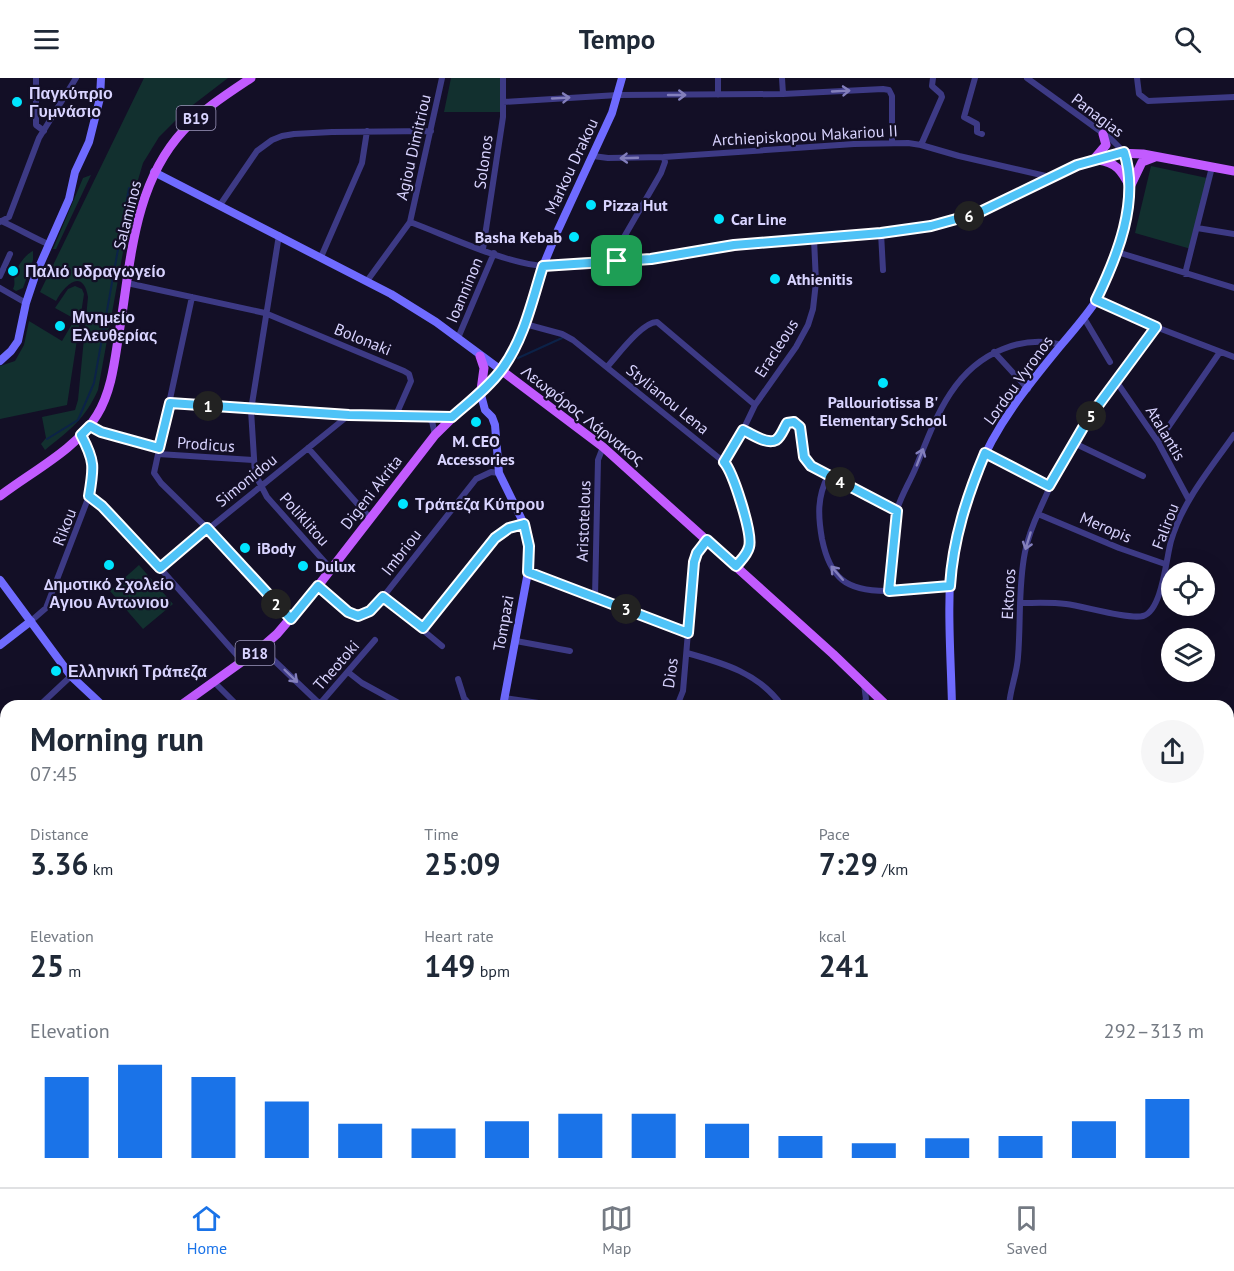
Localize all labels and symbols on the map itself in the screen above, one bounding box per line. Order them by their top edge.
place label: Παγκύπριο Γυμνάσιο [29,83,113,121]
one-way arrow [831,85,850,96]
one-way arrow [666,89,686,101]
street label: Panagias [1068,89,1128,141]
street label: Agiou Dimitriou [391,92,435,202]
one-way arrow [550,93,570,104]
marker: Παγκύπριο Γυμνάσιο [10,95,24,109]
road number: B19 [176,106,216,130]
street label: Markou Drakou [540,115,602,217]
street label: Archiepiskopou Makariou II [712,120,898,150]
street label: Solonos [469,133,497,190]
one-way arrow [619,152,639,163]
street label: Salaminos [109,178,145,252]
place label: Pizza Hut [603,195,668,215]
marker: Pizza Hut [584,198,598,212]
pin: 6 [954,201,984,231]
place label: Car Line [731,209,787,229]
marker: Car Line [712,212,726,226]
place label: Basha Kebab [475,227,562,247]
marker: Basha Kebab [567,230,581,244]
pin [591,235,642,286]
street label: Ioanninon [441,254,487,326]
place label: Παλιό υδραγωγείο [25,261,166,281]
marker: Παλιό υδραγωγείο [6,264,20,278]
place label: Athienitis [787,269,853,289]
marker: Athienitis [768,272,782,286]
place label: Μνημείο Ελευθερίας [72,307,157,345]
street label: Eracleous [750,315,802,381]
marker: Μνημείο Ελευθερίας [53,319,67,333]
street label: Bolonaki [332,319,394,359]
street label: Lordou Vyronos [979,331,1057,428]
street label: Stylianou Lena [623,360,713,438]
street label: Λεωφόρος Λάρνακος [518,361,649,469]
marker: Pallouriotissa B' Elementary School [876,376,890,390]
pin: 1 [193,391,223,421]
place label: Pallouriotissa B' Elementary School [819,392,947,430]
pin: 5 [1076,401,1106,431]
street label: Atalantis [1142,402,1190,464]
marker: M. CEO Accessories [469,415,483,429]
place label: M. CEO Accessories [437,431,515,469]
street label: Prodicus [176,432,236,456]
street label: Simonidou [211,449,281,511]
one-way arrow [915,449,926,467]
street label: Digeni Akrita [336,451,406,533]
pin: 4 [825,467,855,497]
street label: Aristotelous [572,480,594,562]
street label: Poliklitou [276,488,334,550]
place label: Τράπεζα Κύπρου [415,494,545,514]
marker: Τράπεζα Κύπρου [396,497,410,511]
street label: Falirou [1147,500,1183,552]
street label: Rikou [48,505,80,549]
street label: Meropis [1077,507,1135,547]
street label: Imbriou [377,525,425,579]
one-way arrow [1022,531,1033,550]
place label: iBody [257,538,296,558]
marker: iBody [238,541,252,555]
place label: Dulux [315,556,356,576]
marker: Δημοτικό Σχολείο Αγιου Αντωνιου [102,558,116,572]
marker: Dulux [296,559,310,573]
one-way arrow [830,565,843,581]
street label: Ektoros [997,568,1019,620]
place label: Δημοτικό Σχολείο Αγιου Αντωνιου [44,574,174,612]
pin: 2 [261,589,291,619]
street label: Tompazi [488,593,518,653]
pin: 3 [611,594,641,624]
street label: Theotoki [309,636,363,694]
road number: B18 [236,641,274,665]
street label: Dios [658,656,682,689]
place label: Ελληνική Τράπεζα [68,661,207,681]
marker: Ελληνική Τράπεζα [49,664,63,678]
one-way arrow [283,669,298,683]

